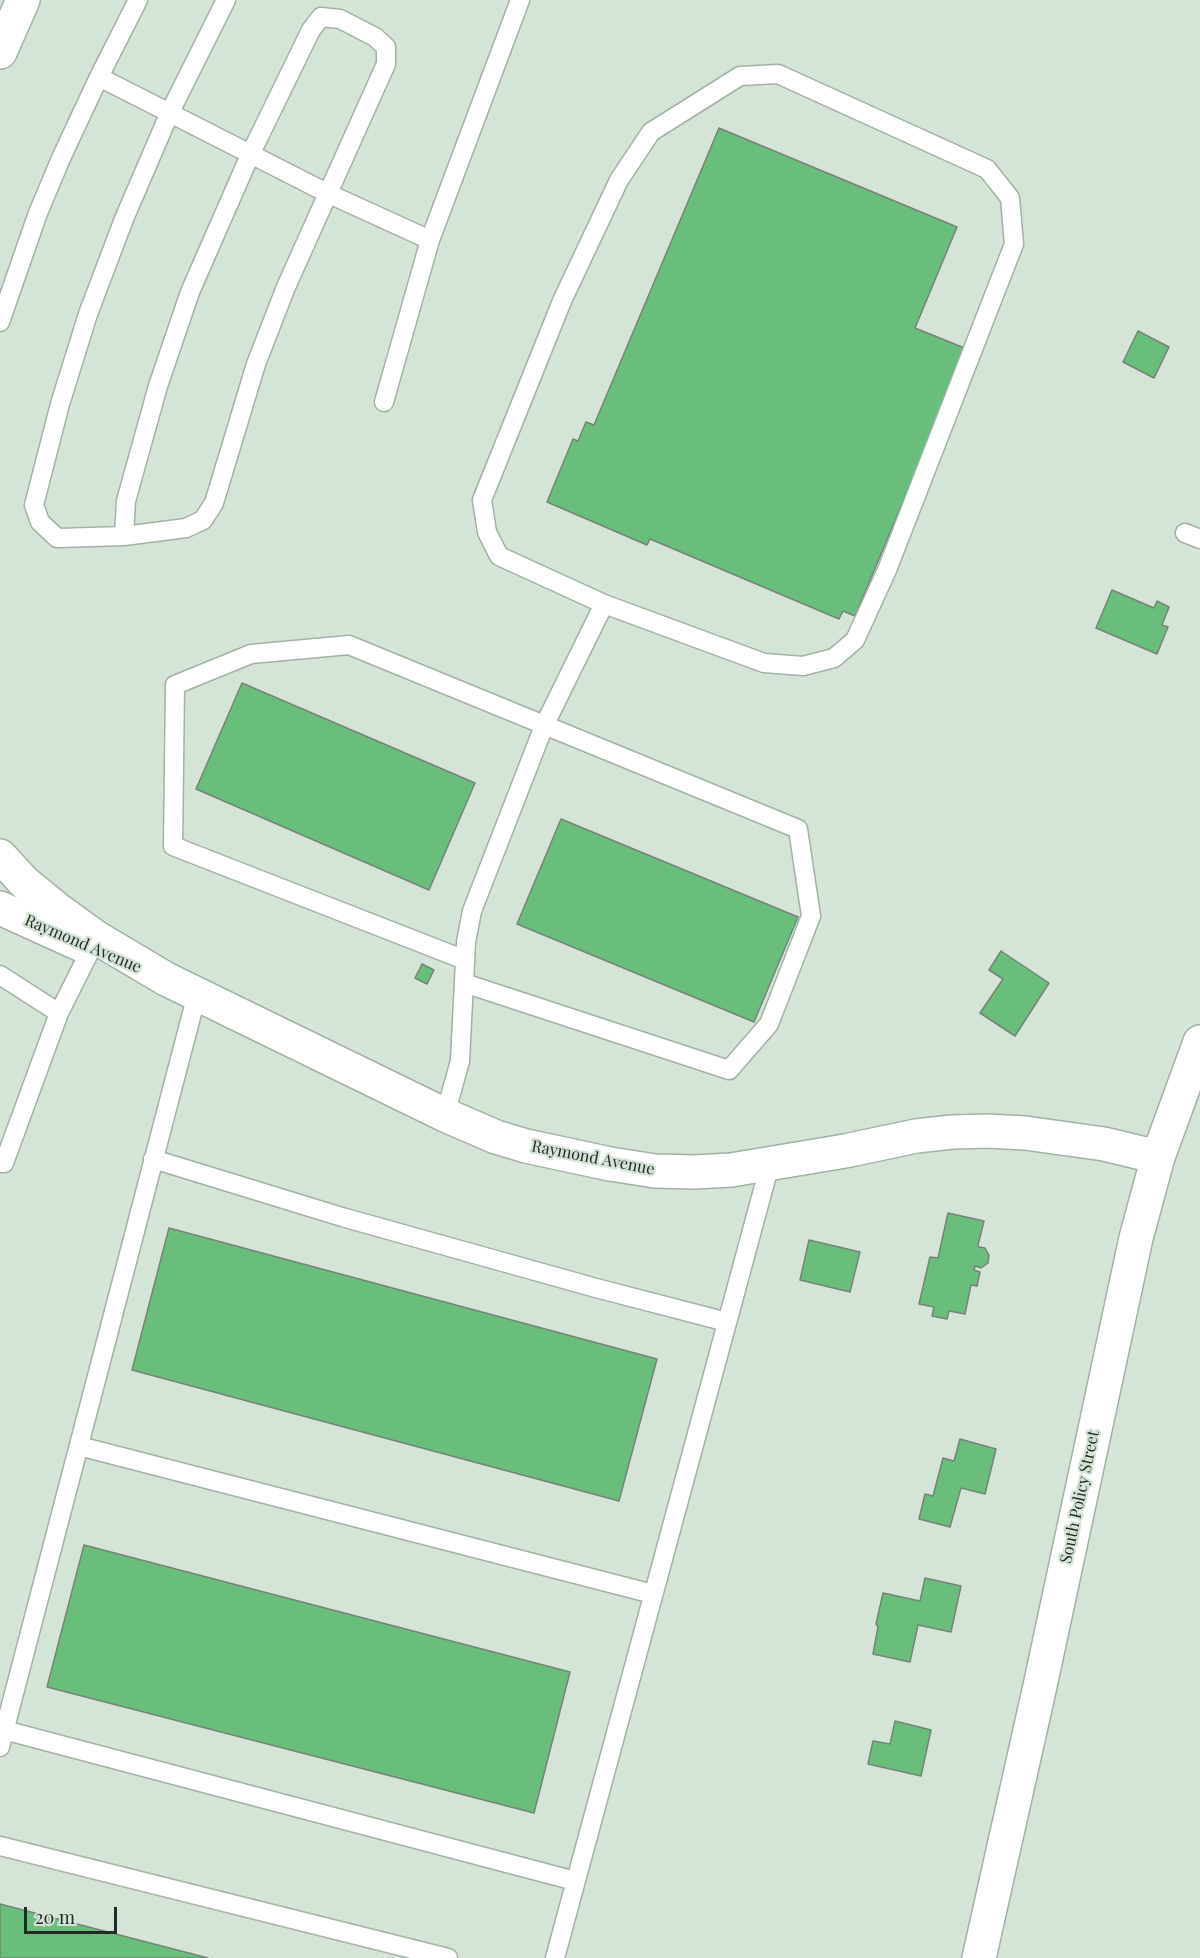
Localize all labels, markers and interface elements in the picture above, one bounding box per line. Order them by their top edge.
street label: Raymond Avenue [22,911,144,977]
street label: Raymond Avenue [530,1137,656,1179]
street label: South Policy Street [1057,1429,1103,1565]
scale bar [27,1895,120,1933]
text: 20 m [35,1905,75,1929]

